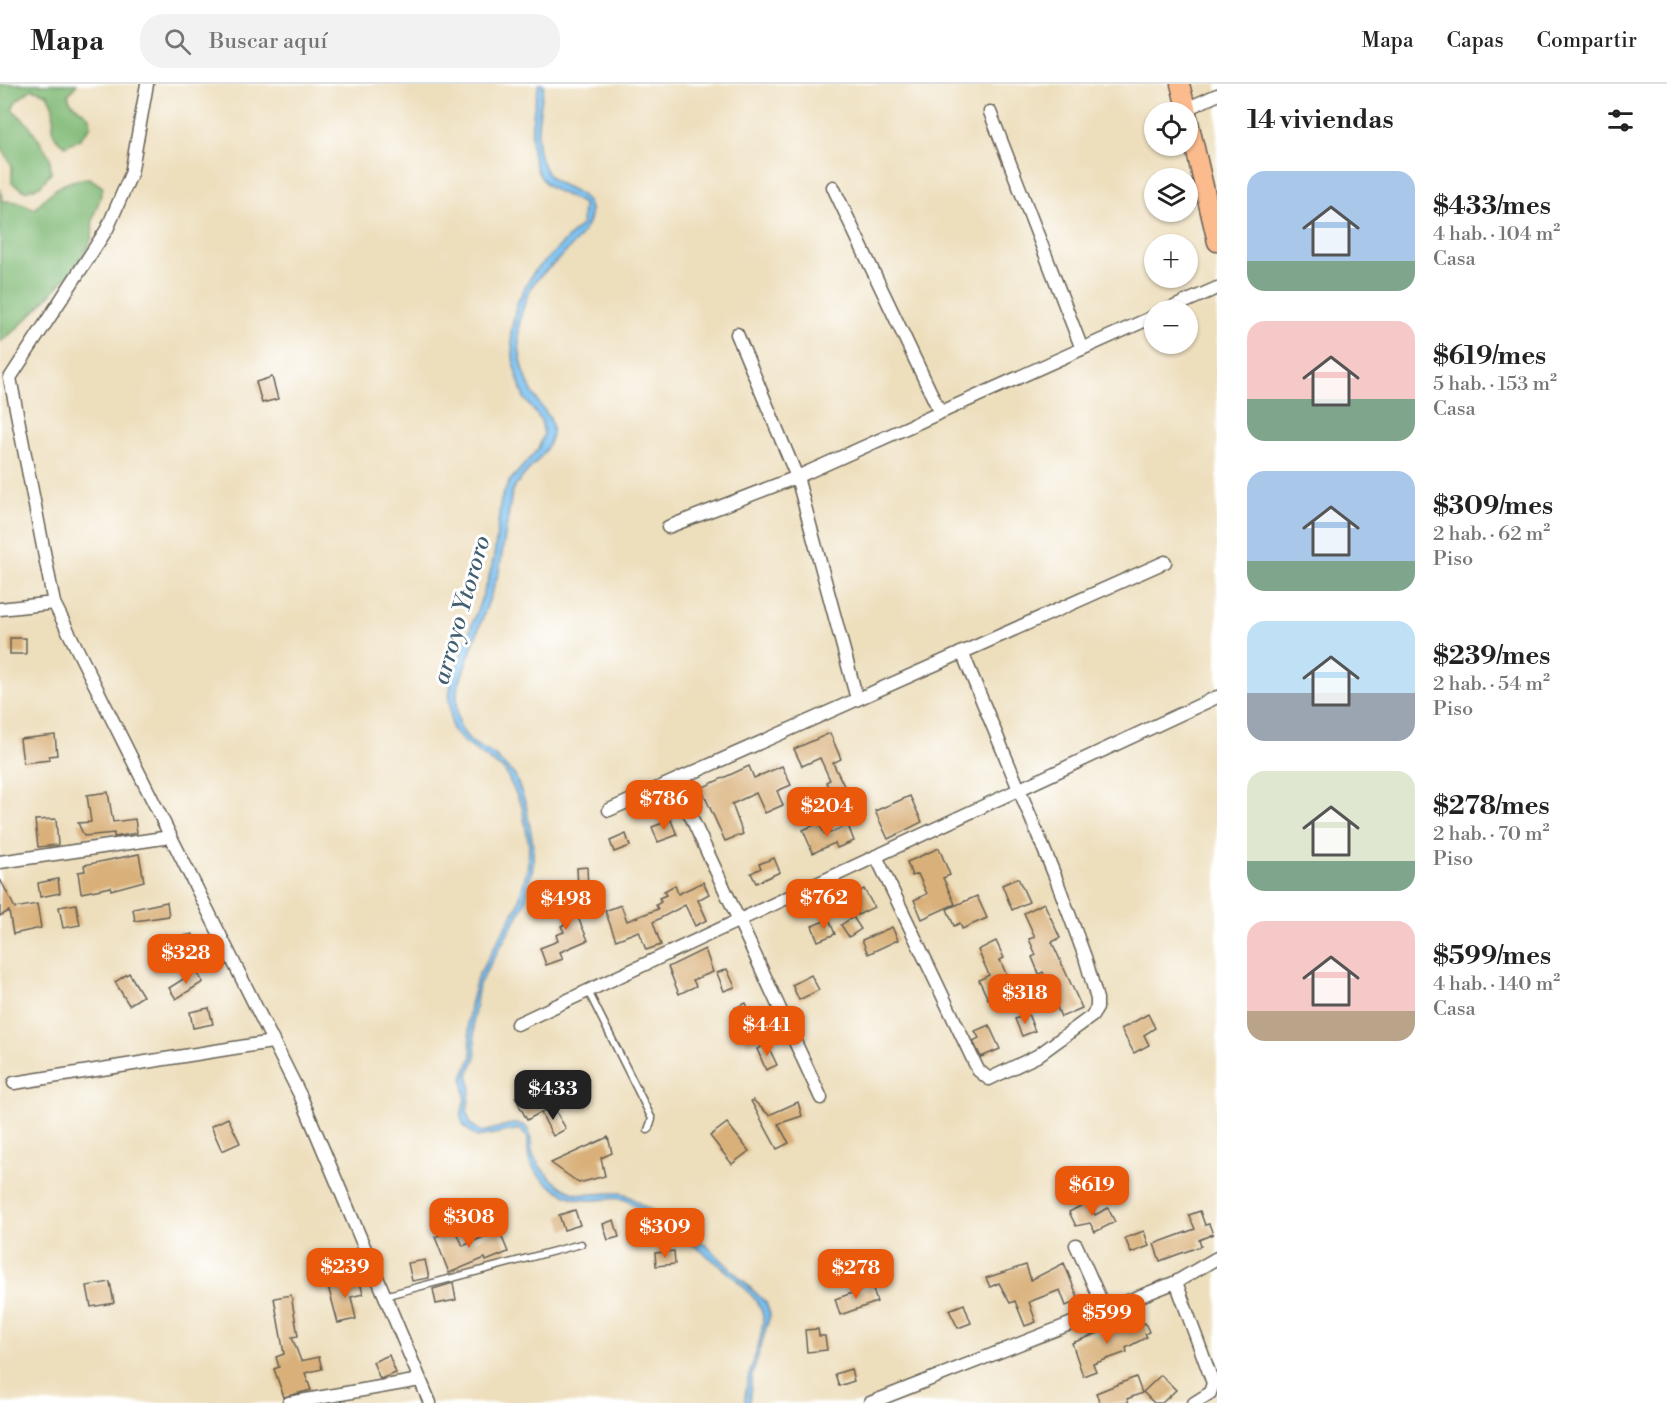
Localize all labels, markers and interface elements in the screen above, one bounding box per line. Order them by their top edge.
search box [140,14,560,68]
text: Mapa [30,24,104,59]
icon: search [161,25,194,58]
text: Buscar aquí [209,28,328,55]
text: Mapa [1362,28,1414,54]
text: Capas [1447,28,1504,54]
text: Compartir [1537,28,1637,54]
map controls [1144,102,1198,354]
button: locate [1144,102,1198,156]
text: 14 viviendas [1247,104,1394,136]
icon: filters [1604,104,1637,137]
button: layers [1144,168,1198,222]
text: $433/mes [1433,190,1551,222]
icon: home [1295,195,1367,267]
text: 4 hab. · 104 m² [1433,222,1560,247]
button: + [1144,234,1198,288]
text: Casa [1433,247,1476,272]
button: − [1144,300,1198,354]
text: $619/mes [1433,340,1546,372]
icon: home [1295,345,1367,417]
text: 5 hab. · 153 m² [1433,372,1557,397]
text: Casa [1433,397,1476,422]
text: $309/mes [1433,490,1553,522]
icon: home [1295,495,1367,567]
text: 2 hab. · 62 m² [1433,522,1550,547]
water label: arroyo Ytororo [426,532,498,688]
text: Piso [1433,547,1473,572]
text: $239/mes [1433,640,1550,672]
icon: home [1295,645,1367,717]
text: 2 hab. · 54 m² [1433,672,1550,697]
text: Piso [1433,697,1473,722]
pin: $786 [628,780,700,831]
text: $786 [640,787,688,812]
pin: $204 [791,787,863,838]
text: $278/mes [1433,790,1550,822]
text: $204 [801,794,853,819]
icon: home [1295,795,1367,867]
text: 2 hab. · 70 m² [1433,822,1550,847]
text: Piso [1433,847,1473,872]
pin: $762 [788,879,860,930]
pin: $498 [530,880,602,931]
text: $762 [800,886,848,911]
text: $498 [541,887,591,912]
pin: $328 [150,934,222,985]
text: $599/mes [1433,940,1551,972]
text: $328 [161,941,211,966]
icon: home [1295,945,1367,1017]
text: 4 hab. · 140 m² [1433,972,1560,997]
pin: $318 [989,974,1061,1025]
text: $318 [1002,981,1048,1006]
text: Casa [1433,997,1476,1022]
pin: $441 [731,1006,803,1057]
text: $441 [743,1013,791,1038]
pin: $433 [517,1070,589,1121]
text: $433 [528,1077,578,1102]
pin: $619 [1056,1166,1128,1217]
text: $619 [1069,1173,1115,1198]
pin: $308 [433,1198,505,1249]
text: $308 [443,1205,495,1230]
pin: $309 [629,1208,701,1259]
text: $309 [639,1215,691,1240]
pin: $239 [309,1248,381,1299]
pin: $278 [820,1249,892,1300]
text: $239 [320,1255,370,1280]
text: $278 [832,1256,880,1281]
pin: $599 [1071,1294,1143,1345]
text: $599 [1082,1301,1132,1326]

